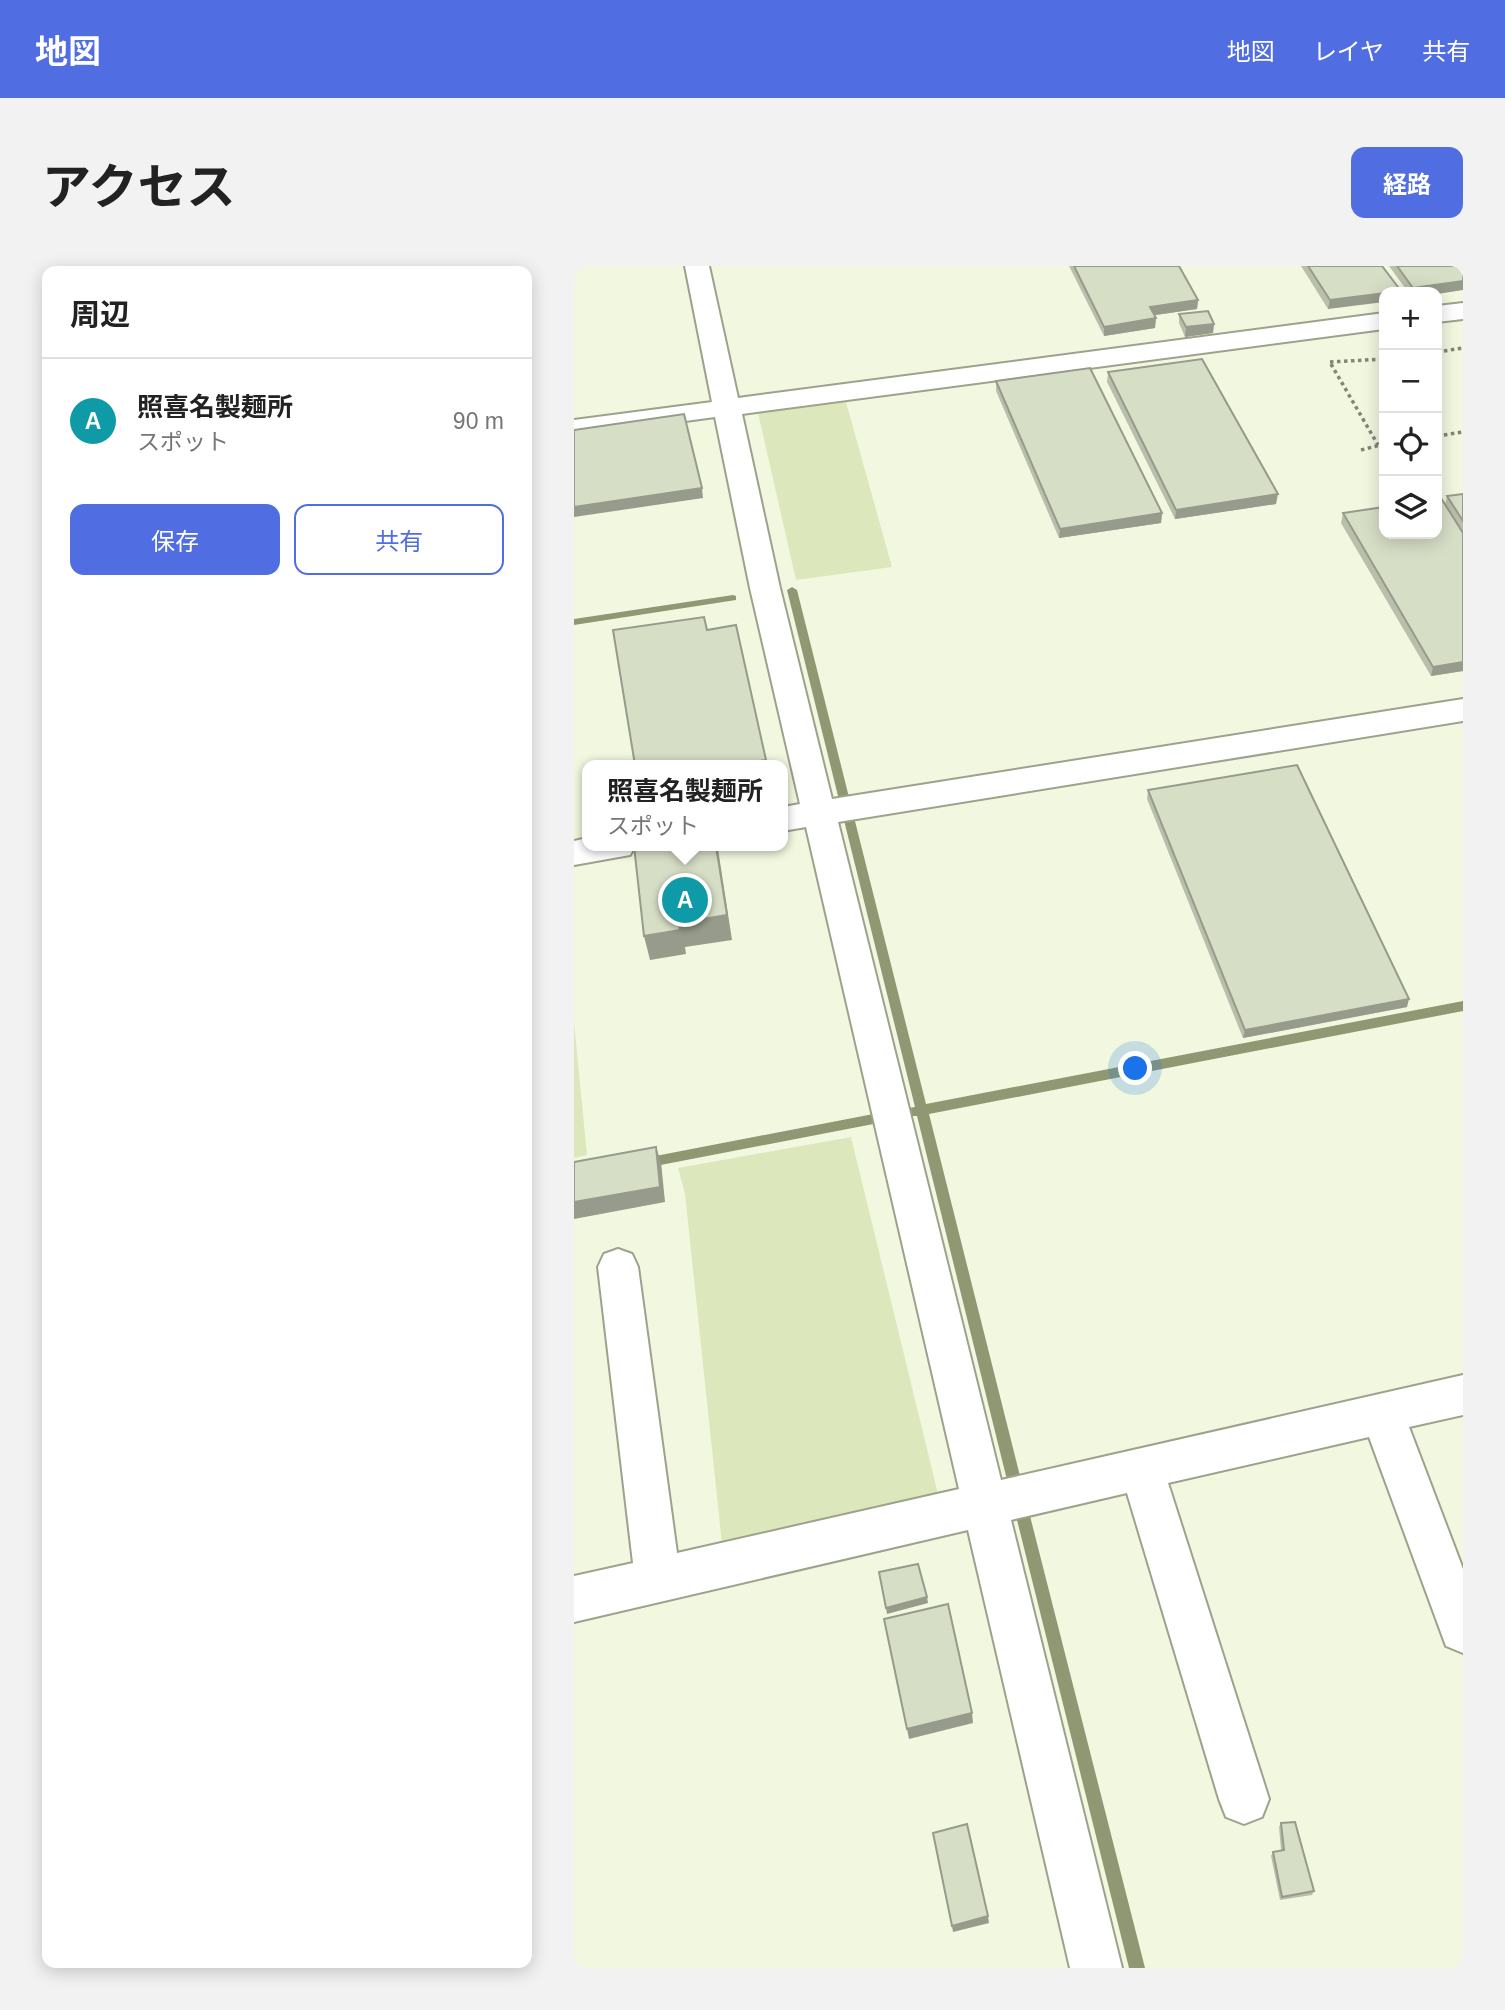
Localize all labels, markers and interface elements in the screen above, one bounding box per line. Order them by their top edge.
text: 地図 [35,33,101,70]
text: 地図 [1227,38,1275,65]
text: レイヤ [1313,38,1384,65]
text: 共有 [1422,38,1470,65]
button: 経路 [1351,147,1463,218]
text: アクセス [42,160,236,214]
map controls [1379,287,1442,539]
button: + [1379,287,1442,350]
text: 周辺 [70,298,130,331]
button: − [1379,350,1442,413]
text: 照喜名製麺所 [137,392,293,422]
text: A [85,408,101,434]
text: 90 m [453,408,504,434]
button: locate [1379,413,1442,476]
text: スポット [137,429,229,455]
button: layers [1379,476,1442,539]
button: 保存 [70,504,280,575]
button: 共有 [294,504,504,575]
popup [582,760,788,851]
text: 照喜名製麺所 [607,776,763,806]
text: スポット [607,813,699,839]
pin: A [662,874,708,926]
your location [1118,1051,1152,1085]

